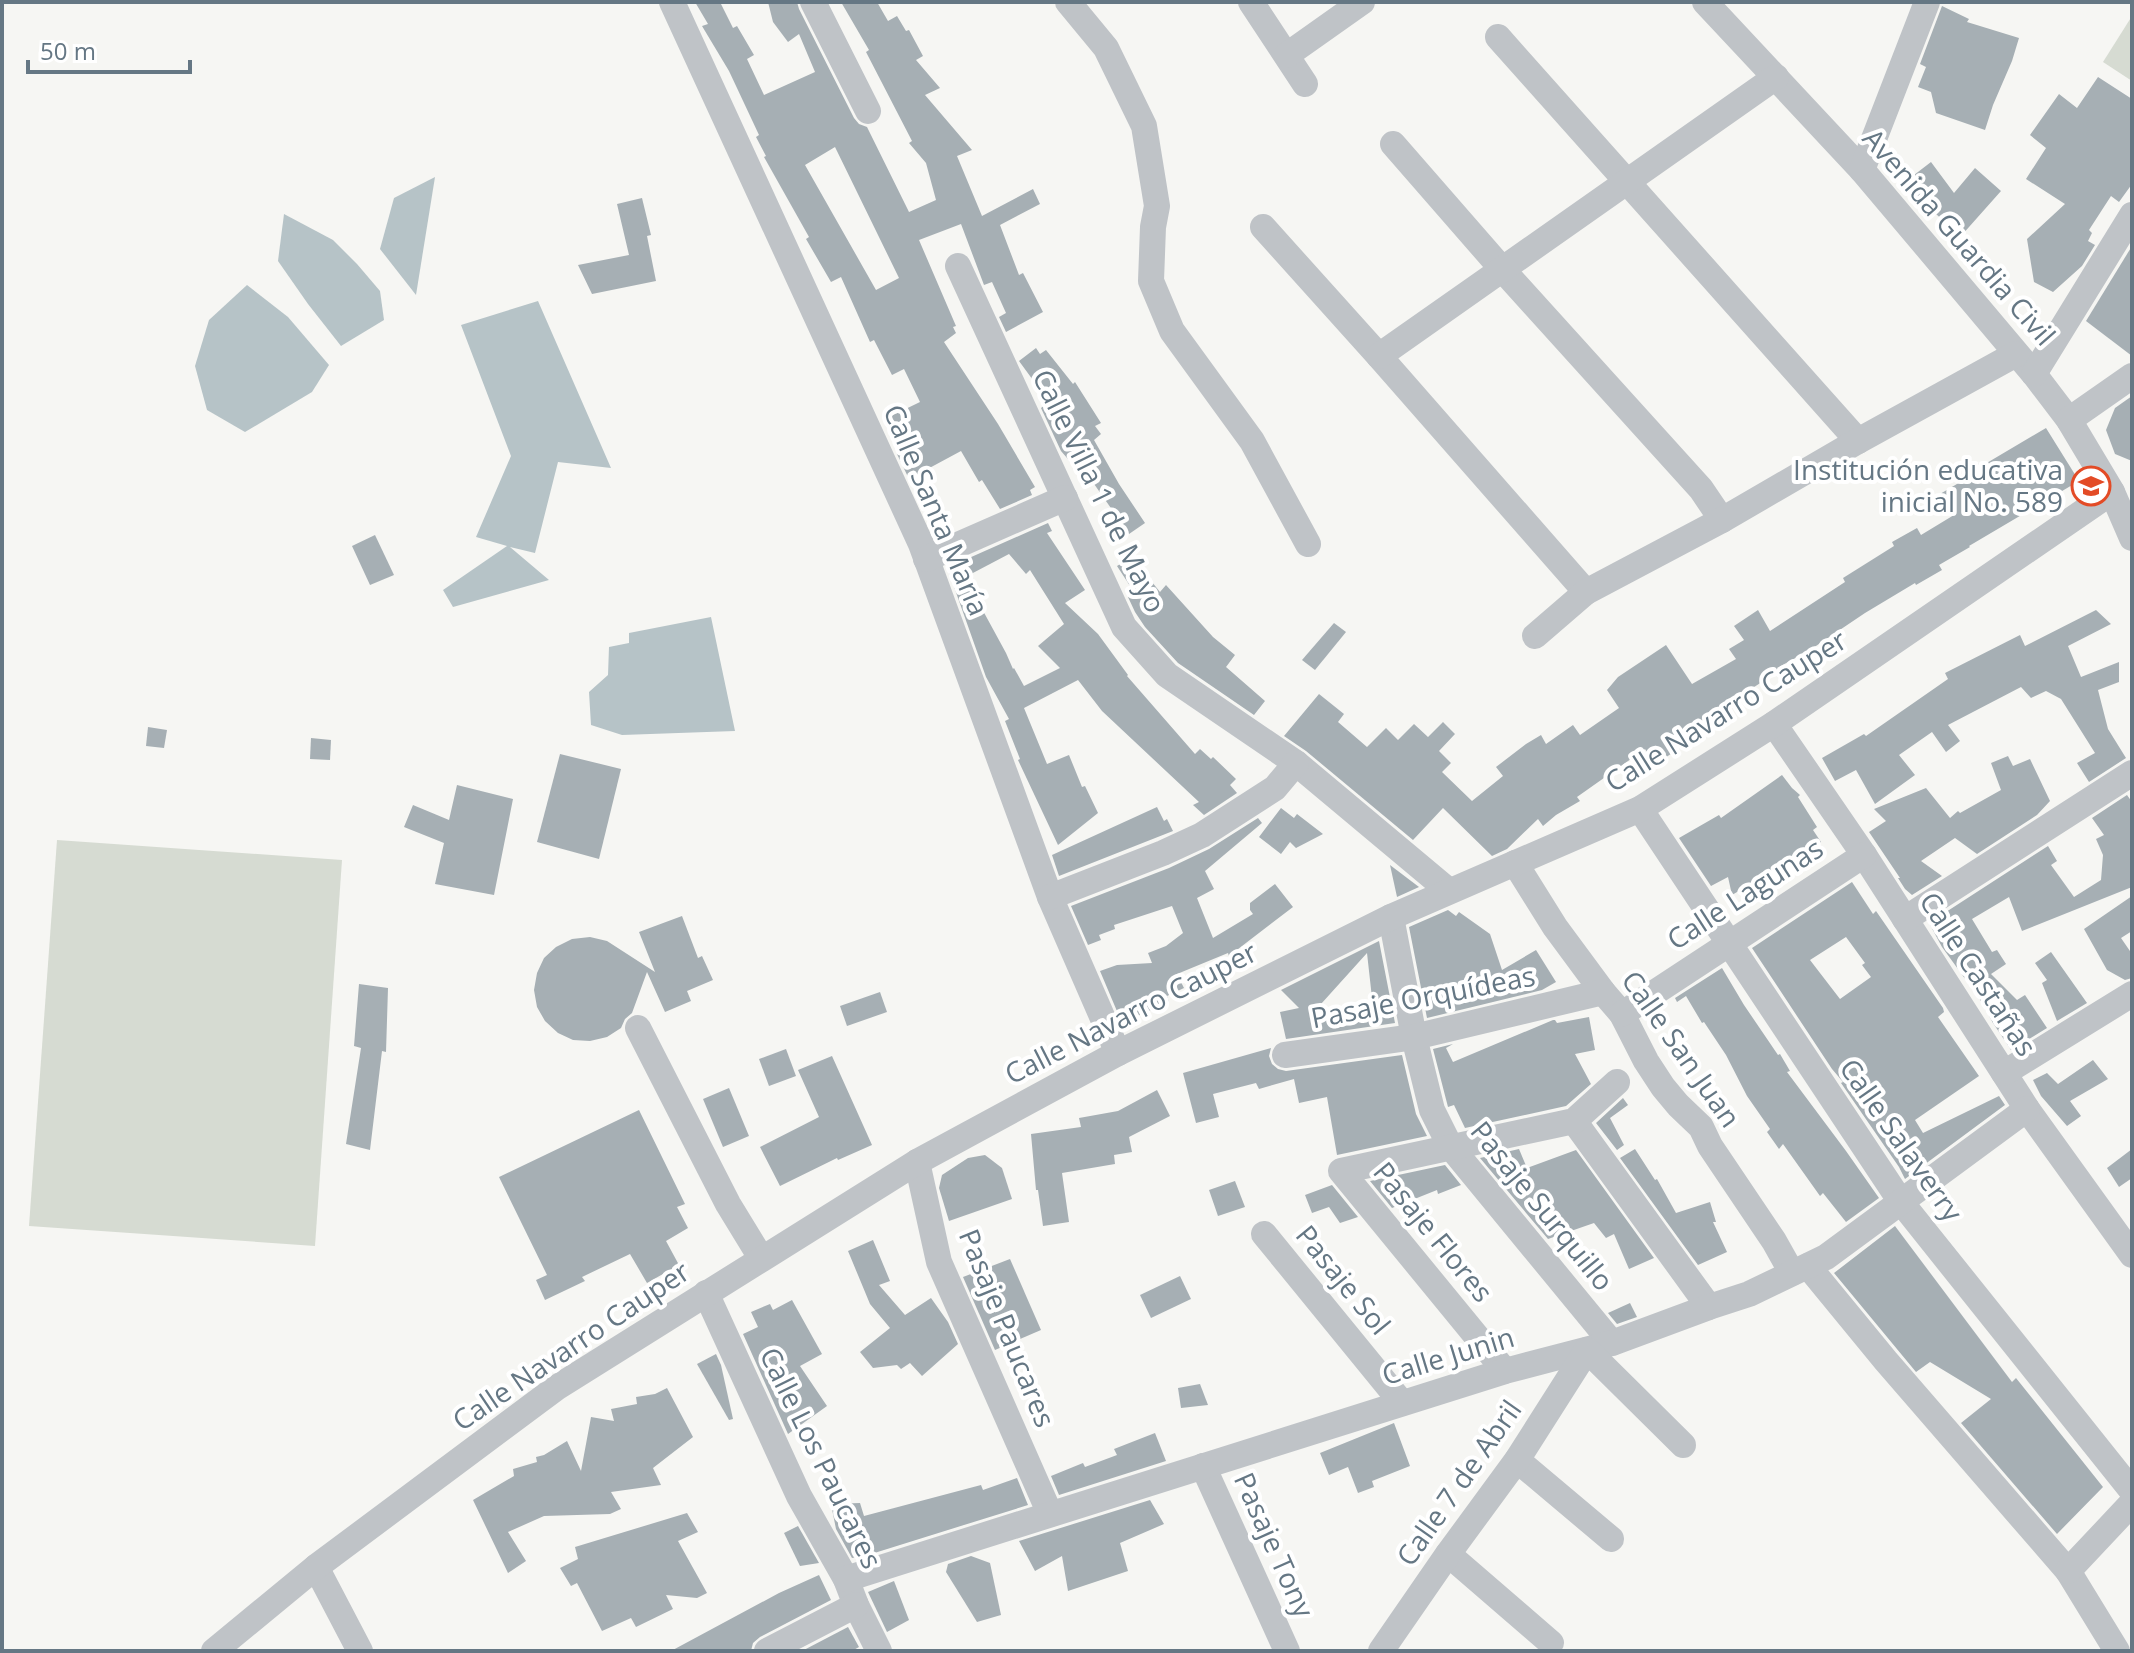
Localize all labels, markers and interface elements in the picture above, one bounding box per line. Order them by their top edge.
scale bar [28,24,190,74]
text: 50 m [40,34,96,67]
street label: Avenida Guardia Civil [1855,120,2065,353]
street label: Calle Villa 1 de Mayo [1024,363,1175,618]
street label: Calle Santa María [875,398,999,621]
place label: Institución educativa inicial No. 589 [1793,450,2063,520]
school or university icon: Institución educativa inicial No. 589 [2070,465,2112,507]
street label: Calle Navarro Cauper [1597,620,1854,800]
street label: Calle Lagunas [1659,828,1830,958]
street label: Calle Castañas [1912,884,2046,1063]
street label: Calle Navarro Cauper [998,932,1264,1092]
street label: Pasaje Orquídeas [1307,956,1538,1036]
street label: Calle San Juan [1614,963,1750,1134]
street label: Calle Salaverry [1832,1051,1973,1229]
street label: Pasaje Surquillo [1463,1113,1623,1298]
street label: Pasaje Flores [1365,1153,1502,1309]
street label: Pasaje Sol [1288,1217,1400,1342]
street label: Pasaje Paucares [951,1223,1065,1432]
street label: Calle Navarro Cauper [445,1251,697,1439]
street label: Calle Junin [1377,1317,1519,1393]
street label: Calle Los Paucares [752,1341,892,1574]
street label: Calle 7 de Abril [1387,1392,1529,1573]
street label: Pasaje Tony [1226,1466,1324,1624]

